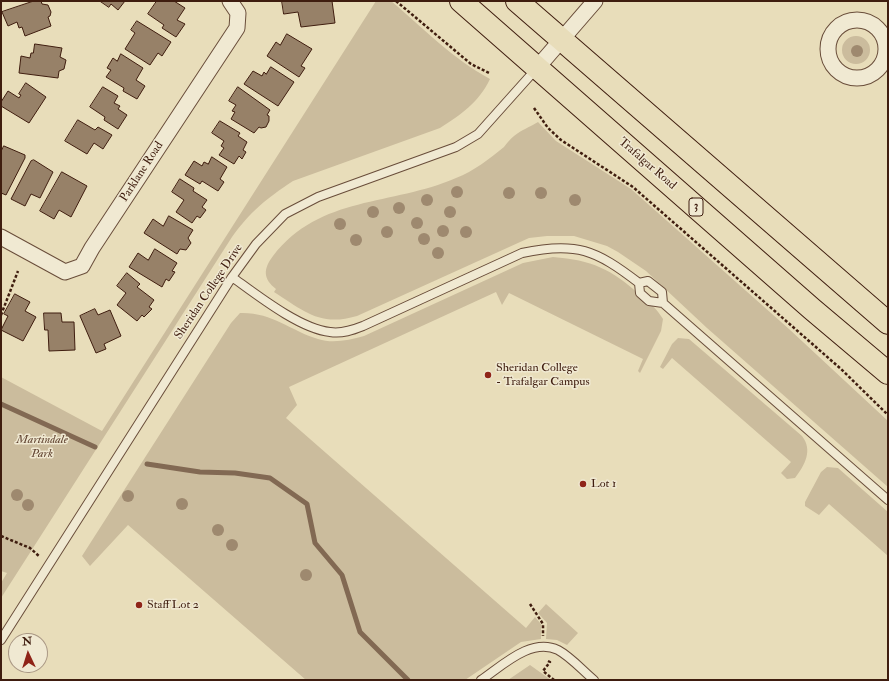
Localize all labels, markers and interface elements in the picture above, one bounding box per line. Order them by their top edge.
street label: Trafalgar Road [615,135,679,193]
street label: Parklane Road [117,139,167,205]
road number: 3 [689,198,703,216]
street label: Sheridan College Drive [172,242,246,342]
place label: Sheridan College - Trafalgar Campus [496,361,590,389]
marker: Sheridan College - Trafalgar Campus [483,370,493,380]
park label: Martindale Park [16,433,68,461]
place label: Lot 1 [591,477,616,491]
marker: Lot 1 [578,479,588,489]
place label: Staff Lot 2 [147,598,199,612]
marker: Staff Lot 2 [134,600,144,610]
north arrow [8,633,48,673]
text: N [22,635,33,648]

